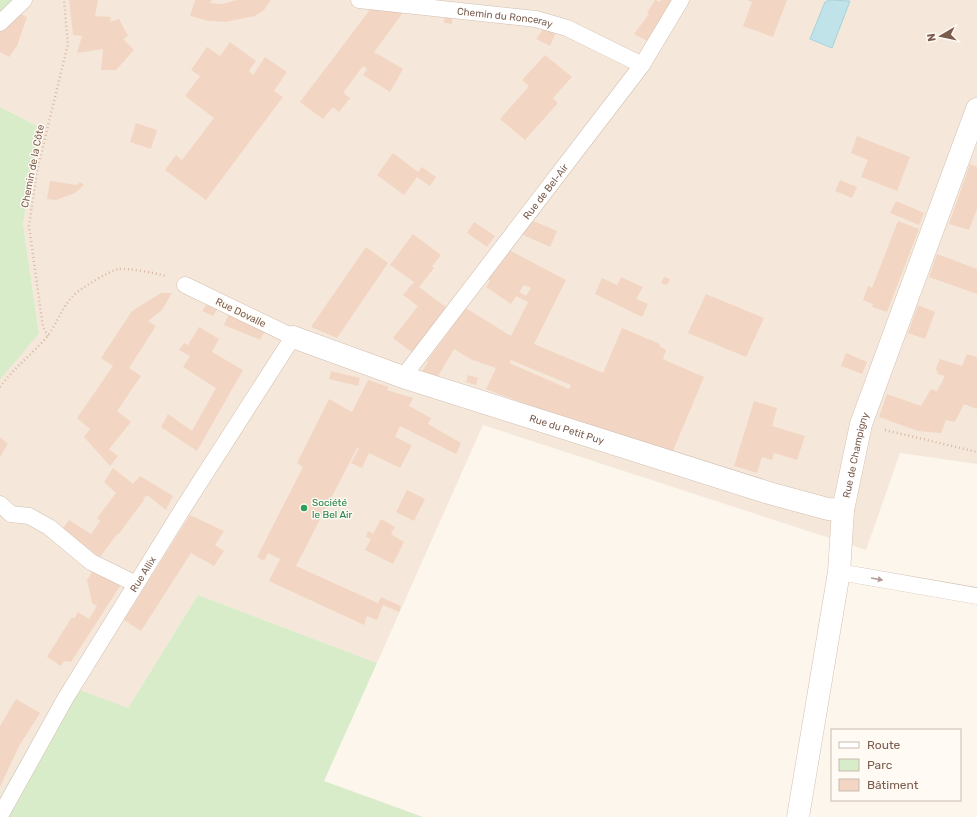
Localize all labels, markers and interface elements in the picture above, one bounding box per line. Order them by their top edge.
street label: Chemin du Ronceray [456,6,555,31]
north arrow [921,16,961,56]
text: N [925,32,939,42]
street label: Chemin de la Côte [19,123,47,209]
street label: Rue de Bel-Air [521,161,571,222]
street label: Rue Dovalle [213,296,268,330]
street label: Rue de Champigny [841,410,872,499]
street label: Rue du Petit Puy [528,412,606,448]
place label: Société le Bel Air [312,497,352,521]
marker: Société le Bel Air [299,503,309,513]
street label: Rue Allix [128,554,159,594]
one-way arrow [871,576,883,582]
legend [831,729,961,801]
text: Route [867,738,901,752]
text: Parc [867,758,893,772]
text: Bâtiment [867,778,919,792]

